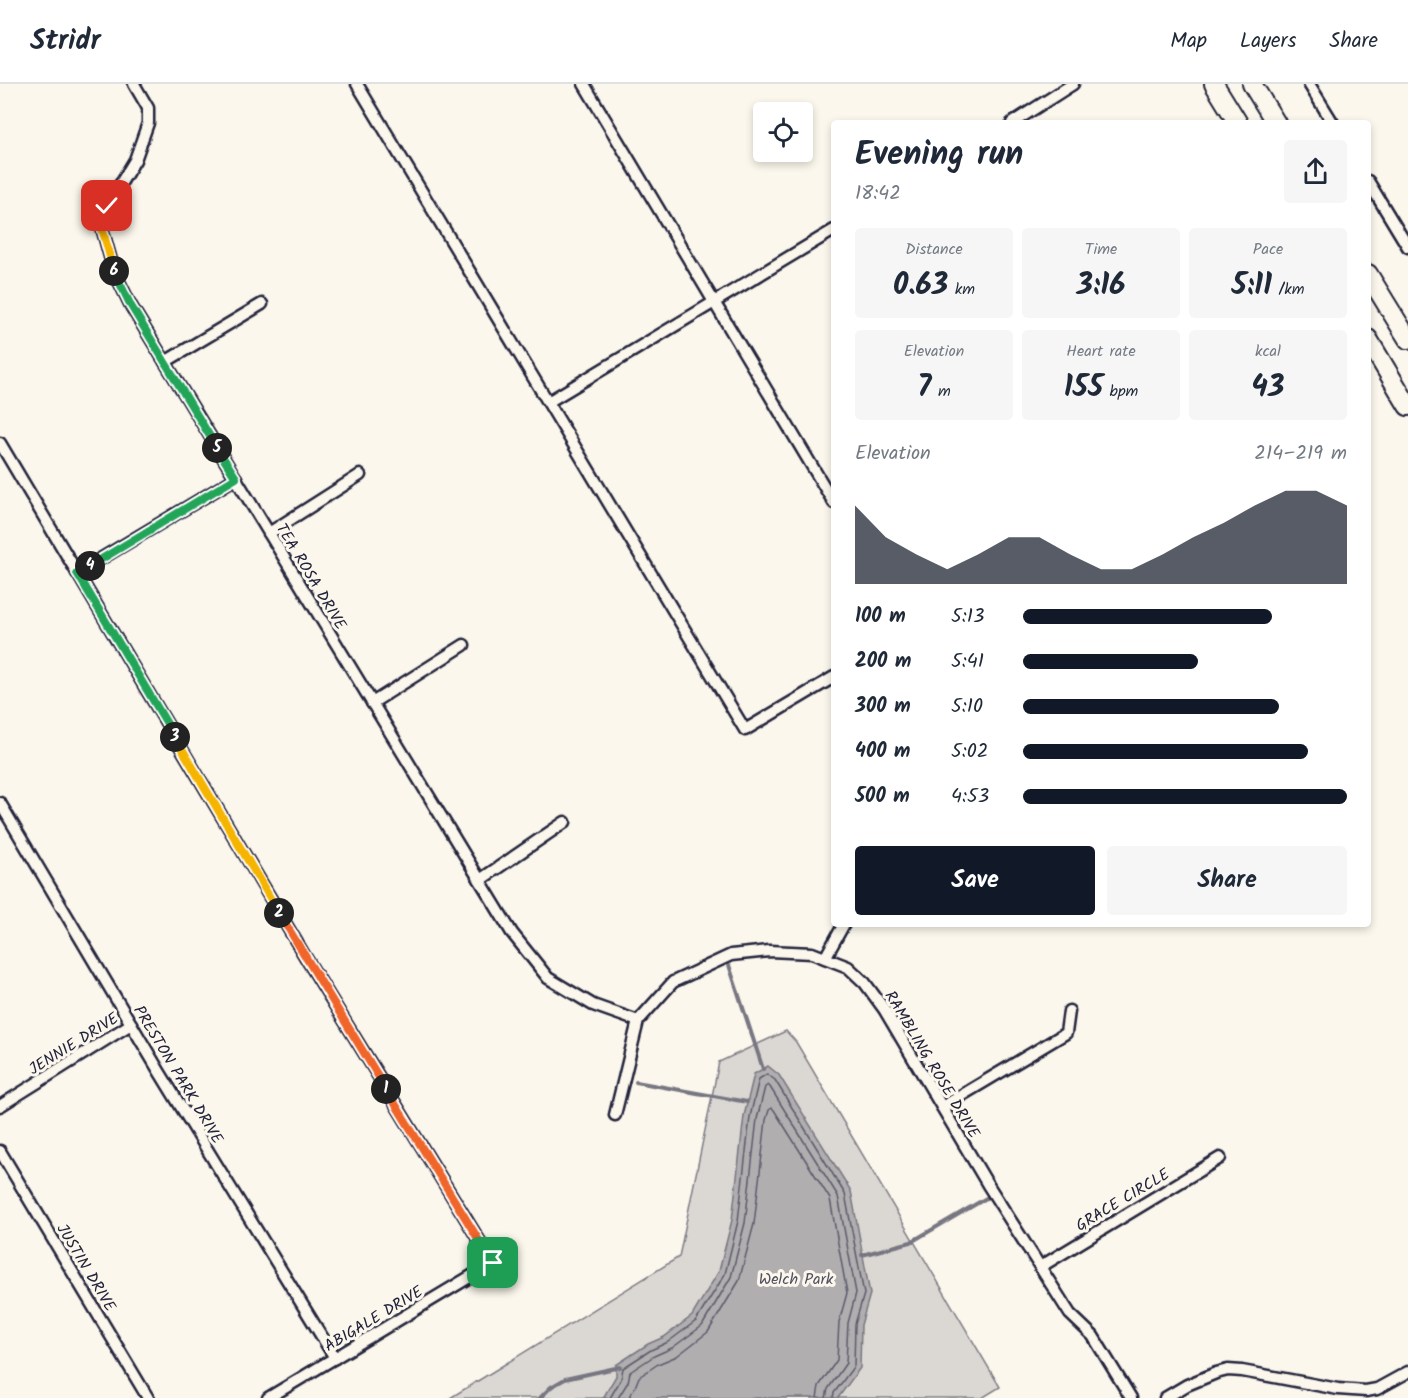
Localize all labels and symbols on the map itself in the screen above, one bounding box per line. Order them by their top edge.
pin [81,180,132,231]
pin: 6 [99,256,129,286]
pin: 5 [202,433,232,463]
street label: TEA ROSA DRIVE [269,519,353,635]
pin: 4 [75,551,105,581]
pin: 3 [160,722,190,752]
pin: 2 [264,898,294,928]
street label: RAMBLING ROSE DRIVE [878,986,986,1144]
street label: PRESTON PARK DRIVE [126,1001,229,1149]
street label: JENNIE DRIVE [24,1006,124,1082]
pin: 1 [371,1074,401,1104]
street label: GRACE CIRCLE [1071,1162,1175,1238]
street label: JUSTIN DRIVE [50,1219,122,1317]
pin [467,1237,518,1288]
park label: Welch Park [759,1267,834,1292]
street label: ABIGALE DRIVE [320,1280,428,1359]

